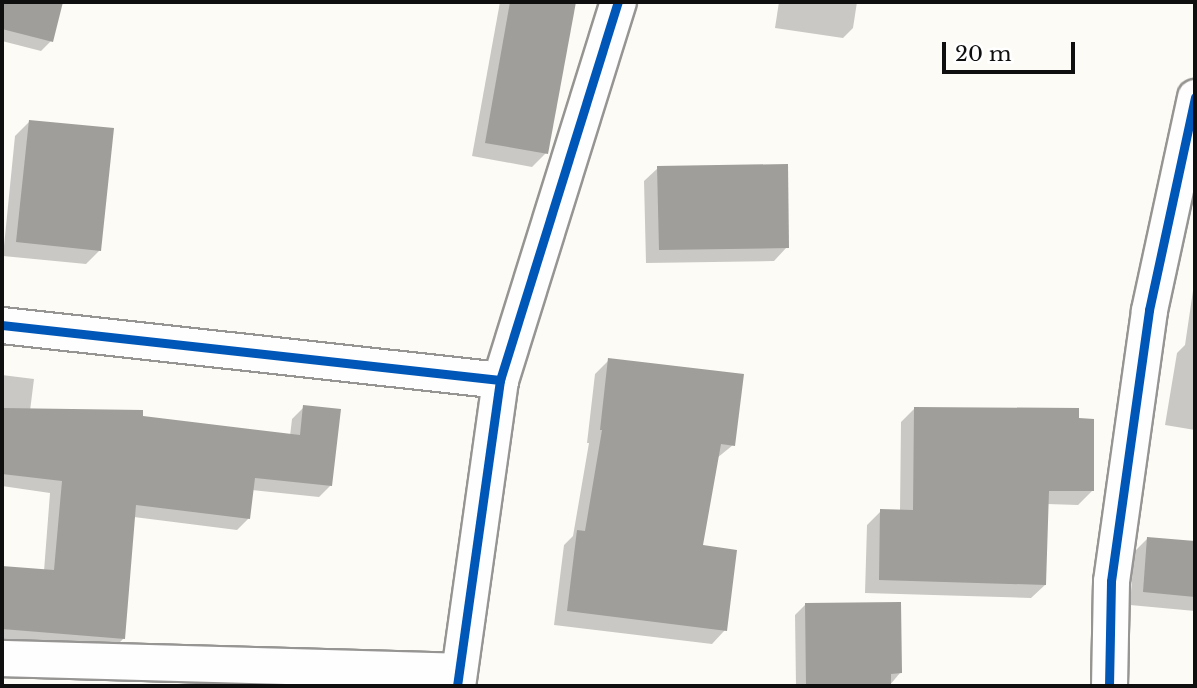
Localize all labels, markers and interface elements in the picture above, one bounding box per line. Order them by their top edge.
scale bar [945,28,1078,72]
text: 20 m [955,41,1012,67]

